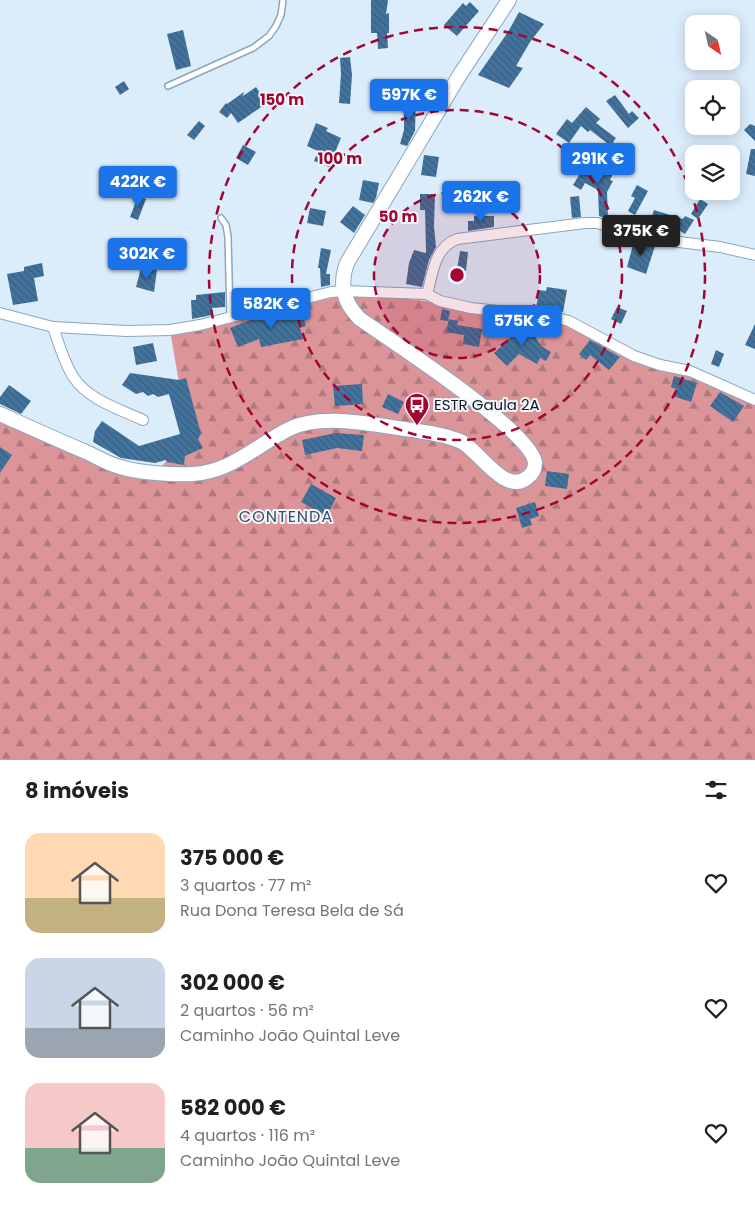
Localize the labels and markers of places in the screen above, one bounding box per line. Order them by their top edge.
pin: 597K € [368,78,450,121]
pin: 291K € [557,142,639,185]
pin: 422K € [97,166,179,208]
pin: 262K € [440,180,522,223]
pin: 375K € [600,214,682,257]
pin: 302K € [106,238,188,280]
centre of rings [448,266,466,284]
pin: 582K € [230,288,312,330]
pin: 575K € [481,304,563,347]
bus stop icon: ESTR Gaula 2A [404,392,430,426]
place label: ESTR Gaula 2A [434,394,540,415]

